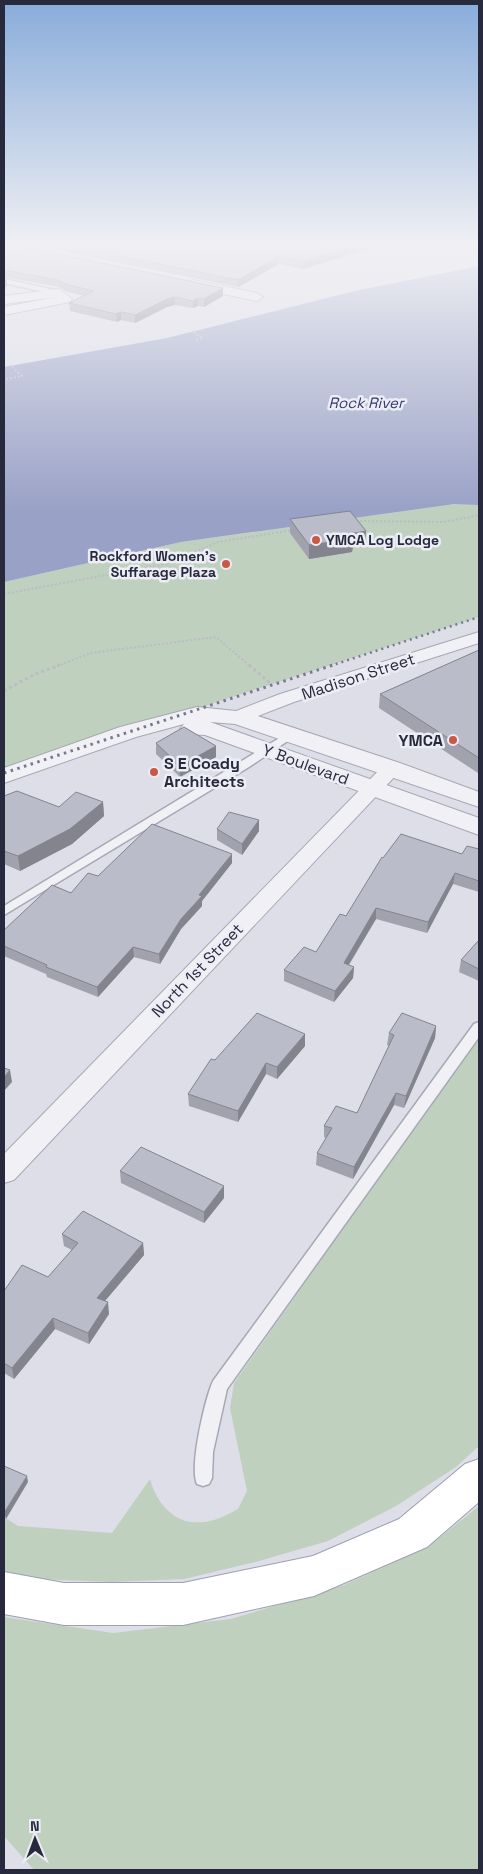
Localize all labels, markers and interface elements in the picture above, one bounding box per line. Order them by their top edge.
water label: Rock River [328,393,405,412]
place label: YMCA Log Lodge [326,531,439,549]
marker: YMCA Log Lodge [310,534,322,546]
place label: Rockford Women's Suffarage Plaza [90,547,216,581]
marker: Rockford Women's Suffarage Plaza [220,558,232,570]
street label: Madison Street [299,648,418,705]
place label: YMCA [399,730,443,751]
marker: YMCA [447,734,459,746]
street label: Y Boulevard [260,739,352,790]
place label: S E Coady Architects [164,753,245,792]
marker: S E Coady Architects [148,766,160,778]
street label: North 1st Street [147,919,248,1022]
north arrow [10,1814,60,1864]
text: N [30,1817,40,1835]

